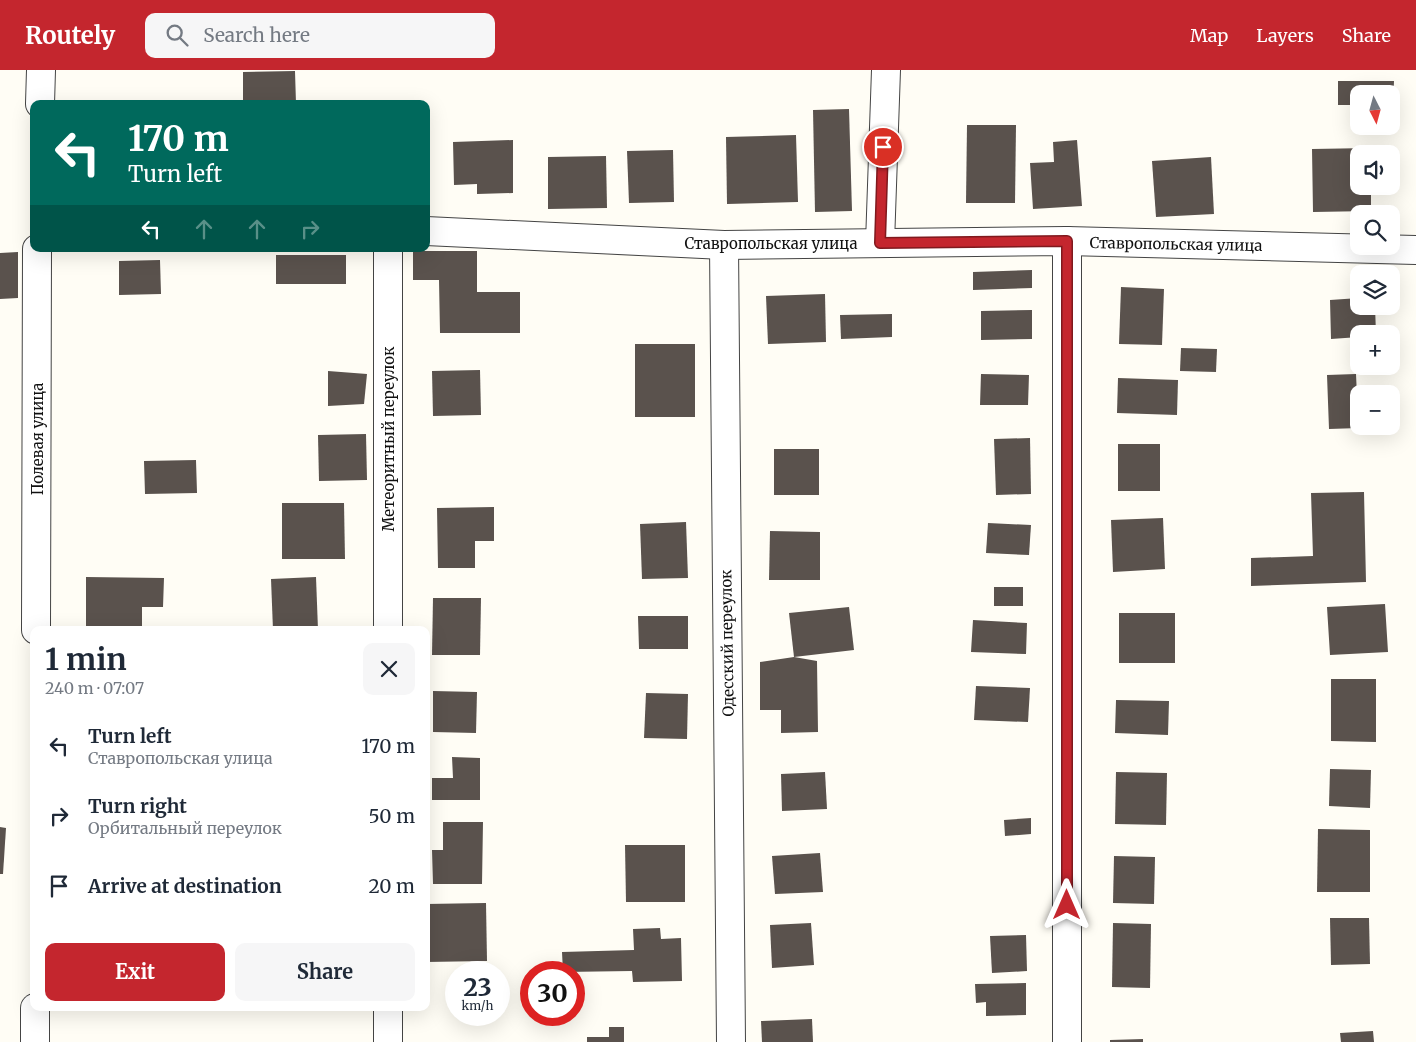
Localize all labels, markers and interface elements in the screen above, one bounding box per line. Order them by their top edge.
search box [145,13,495,58]
text: Routely [25,20,115,51]
icon: search [163,21,191,49]
text: Search here [203,23,310,47]
text: Map [1190,24,1228,47]
text: Layers [1256,24,1314,47]
text: Share [1342,24,1391,47]
north arrow [1350,85,1400,135]
map controls [1350,85,1400,435]
text: 170 m [128,117,229,161]
icon: left [45,120,110,185]
pin [862,126,904,168]
icon: arrive [869,133,897,161]
button: sound [1350,145,1400,195]
text: Turn left [128,160,222,188]
button: search [1350,205,1400,255]
icon: left [137,215,165,243]
icon: ahead [190,215,218,243]
icon: ahead [243,215,271,243]
icon: right [296,215,324,243]
street label: Ставропольская улица [1089,233,1263,255]
street label: Ставропольская улица [684,234,858,253]
button: layers [1350,265,1400,315]
button: + [1350,325,1400,375]
street label: Метеоритный переулок [379,346,398,531]
street label: Полевая улица [28,383,47,495]
button: − [1350,385,1400,435]
street label: Одесский переулок [716,569,738,717]
text: 1 min [45,640,127,678]
button: close [363,643,415,695]
text: 240 m · 07:07 [45,678,144,698]
text: Turn left [88,724,172,748]
icon: left [45,732,73,760]
text: 170 m [362,734,415,758]
text: Ставропольская улица [88,748,273,768]
text: Turn right [88,794,187,818]
icon: right [45,802,73,830]
text: 50 m [369,804,415,828]
text: Орбитальный переулок [88,818,282,838]
icon: arrive [45,872,73,900]
text: Arrive at destination [88,874,282,898]
text: 20 m [368,874,415,898]
position arrow [1040,878,1092,930]
button: Exit [45,943,225,1001]
button: Share [235,943,415,1001]
speed limit sign: 30 [520,961,585,1026]
text: 23 [463,971,492,1003]
text: km/h [462,998,493,1013]

